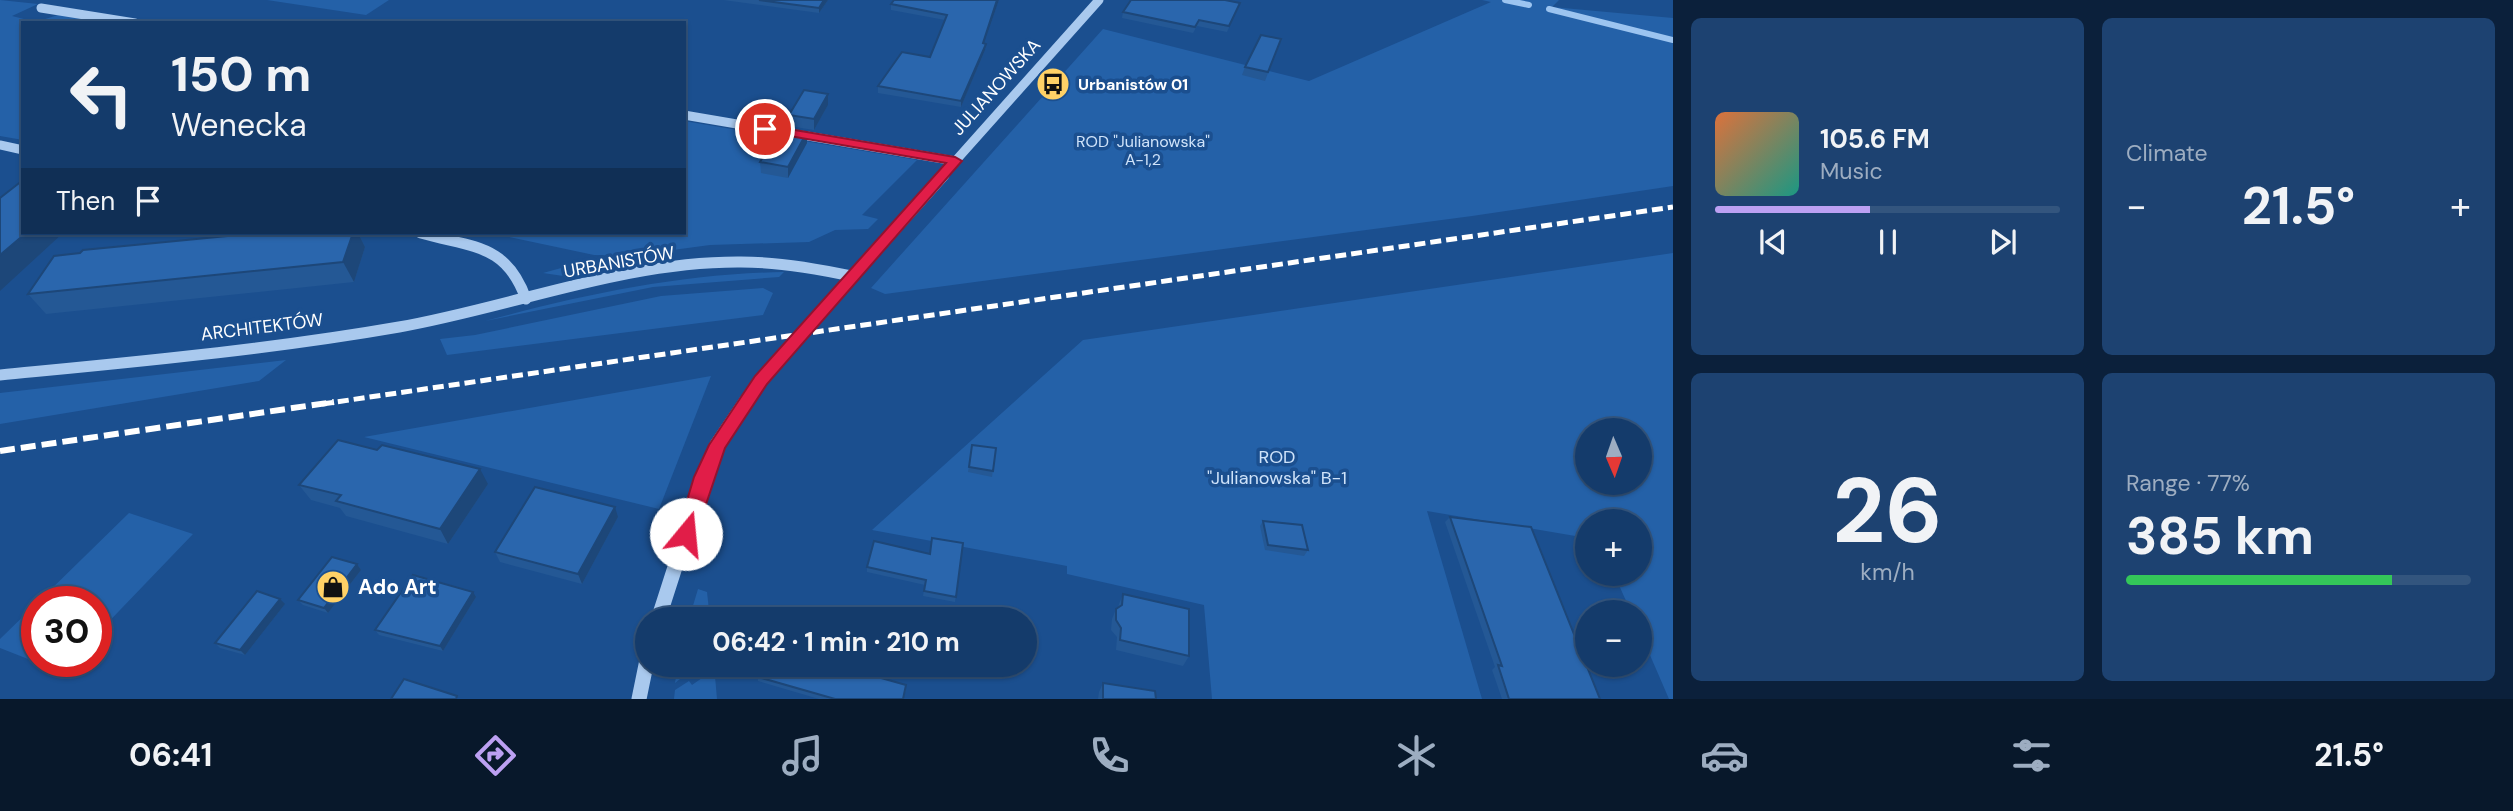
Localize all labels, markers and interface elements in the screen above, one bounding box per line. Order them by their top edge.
street label: JULIANOWSKA [946,33,1046,141]
text: 150 m [171,42,311,106]
icon: left [56,49,147,140]
bus stop icon: Urbanistów 01 [1034,65,1072,103]
place label: Urbanistów 01 [1078,74,1188,95]
pin [735,99,795,159]
text: Wenecka [171,104,307,146]
icon: arrive [746,110,784,148]
text: 105.6 FM [1820,122,1930,156]
park label: ROD "Julianowska" A-1,2 [1076,131,1210,170]
text: Climate [2126,138,2208,168]
text: Music [1820,156,1883,186]
text: 21.5° [2242,172,2355,240]
text: − [2126,181,2147,231]
text: + [2450,181,2471,231]
icon: arrive [129,182,167,220]
text: Then [56,184,115,218]
icon: previous [1754,223,1792,261]
icon: pause [1869,223,1907,261]
icon: next [1984,223,2022,261]
street label: URBANISTÓW [562,240,676,284]
street label: ARCHITEKTÓW [199,308,325,346]
north arrow [1575,418,1652,495]
map controls [1575,418,1652,677]
park label: ROD "Julianowska" B-1 [1207,445,1347,490]
text: 26 [1832,452,1943,570]
text: Range · 77% [2126,468,2250,498]
position arrow [649,497,723,571]
text: 385 km [2126,502,2314,570]
button: + [1575,509,1652,586]
text: km/h [1860,557,1915,587]
shop icon: Ado Art [314,568,352,606]
place label: Ado Art [358,573,436,601]
speed limit sign: 30 [21,586,112,677]
button: − [1575,600,1652,677]
text: 06:42 · 1 min · 210 m [712,625,960,659]
icon: directions [471,731,520,780]
icon: music [778,731,827,780]
icon: phone [1085,731,1134,780]
icon: climate [1392,731,1441,780]
icon: car [1700,731,1749,780]
icon: filters [2007,731,2056,780]
text: 06:41 [129,734,213,776]
text: 21.5° [2314,734,2384,776]

